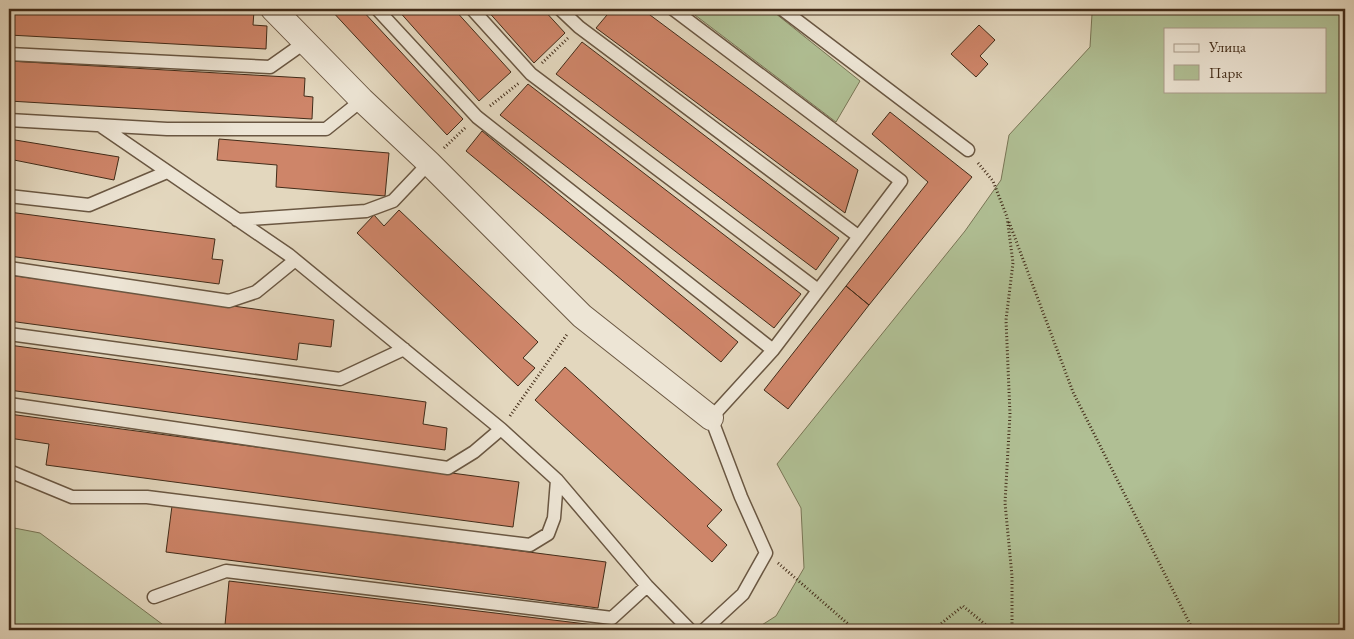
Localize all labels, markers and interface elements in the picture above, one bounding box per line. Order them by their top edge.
legend [1164,28,1326,92]
text: Улица [1208,37,1246,56]
text: Парк [1209,63,1242,82]

